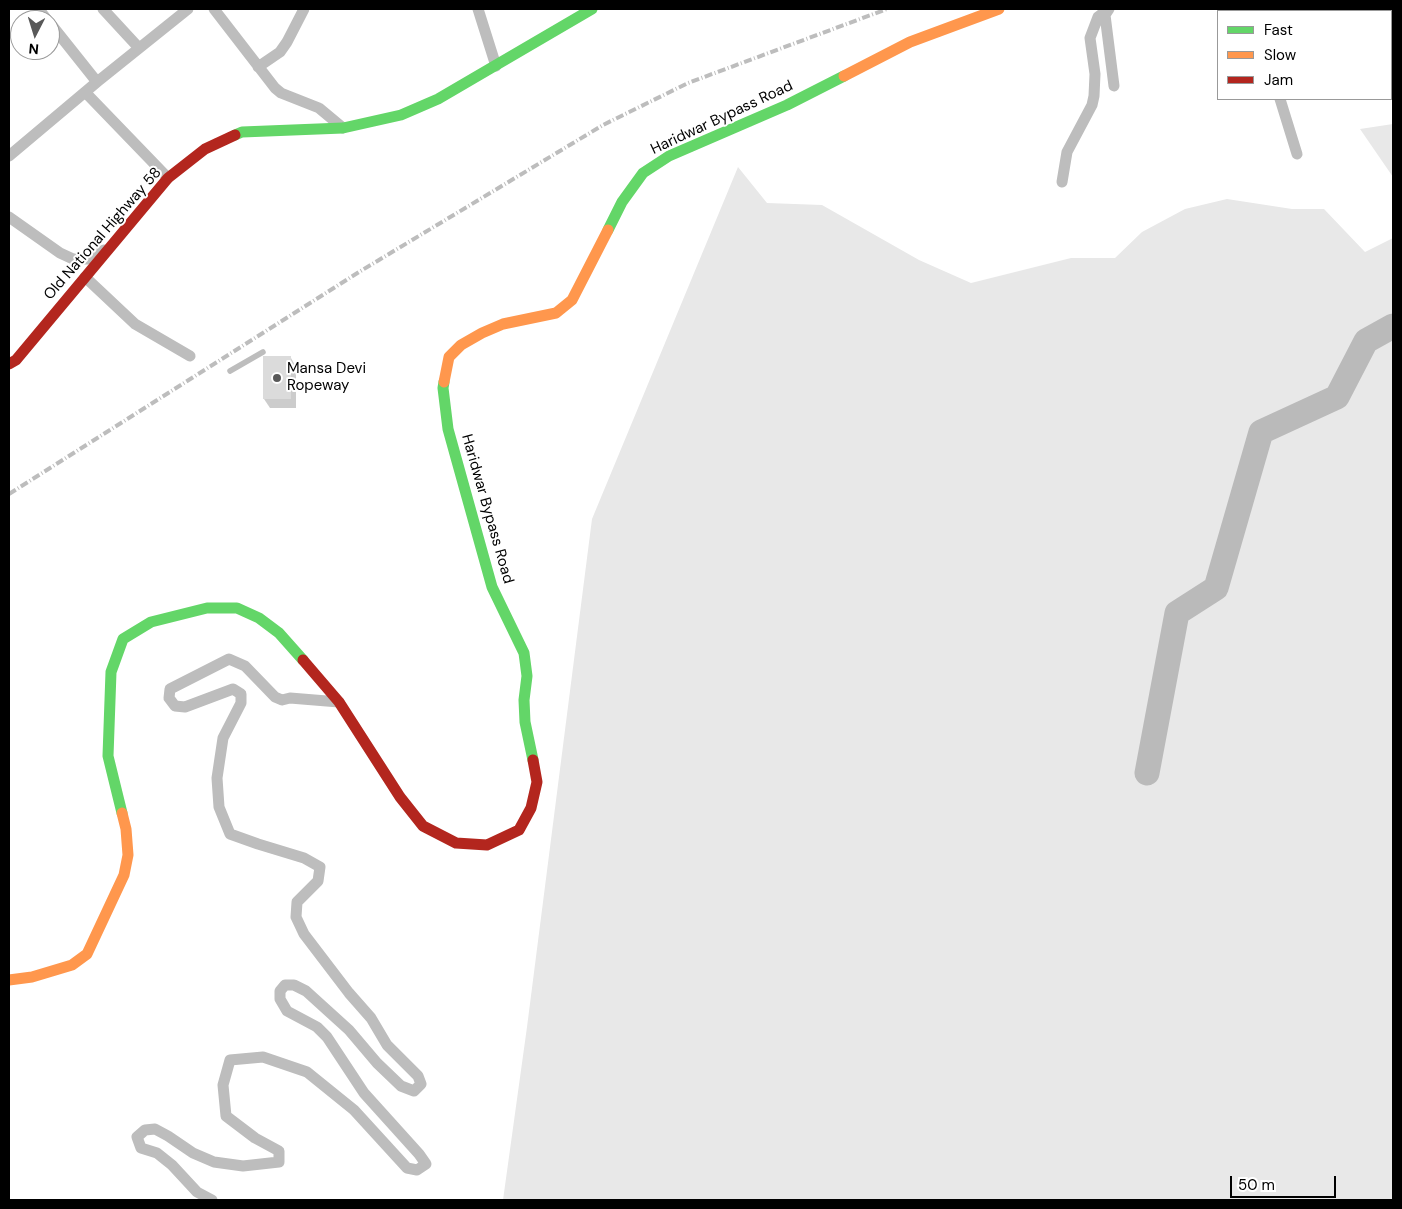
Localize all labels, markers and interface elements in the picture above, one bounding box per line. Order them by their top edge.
north arrow [10,10,60,60]
legend [1217,10,1392,100]
text: Fast [1264,20,1293,40]
text: N [28,40,40,58]
text: Slow [1264,45,1296,65]
text: Jam [1264,70,1293,90]
street label: Haridwar Bypass Road [648,77,796,159]
street label: Old National Highway 58 [41,164,165,304]
place label: Mansa Devi Ropeway [287,360,366,395]
marker: Mansa Devi Ropeway [271,372,283,384]
street label: Haridwar Bypass Road [457,432,517,586]
scale bar [1232,1166,1338,1198]
text: 50 m [1238,1175,1275,1195]

